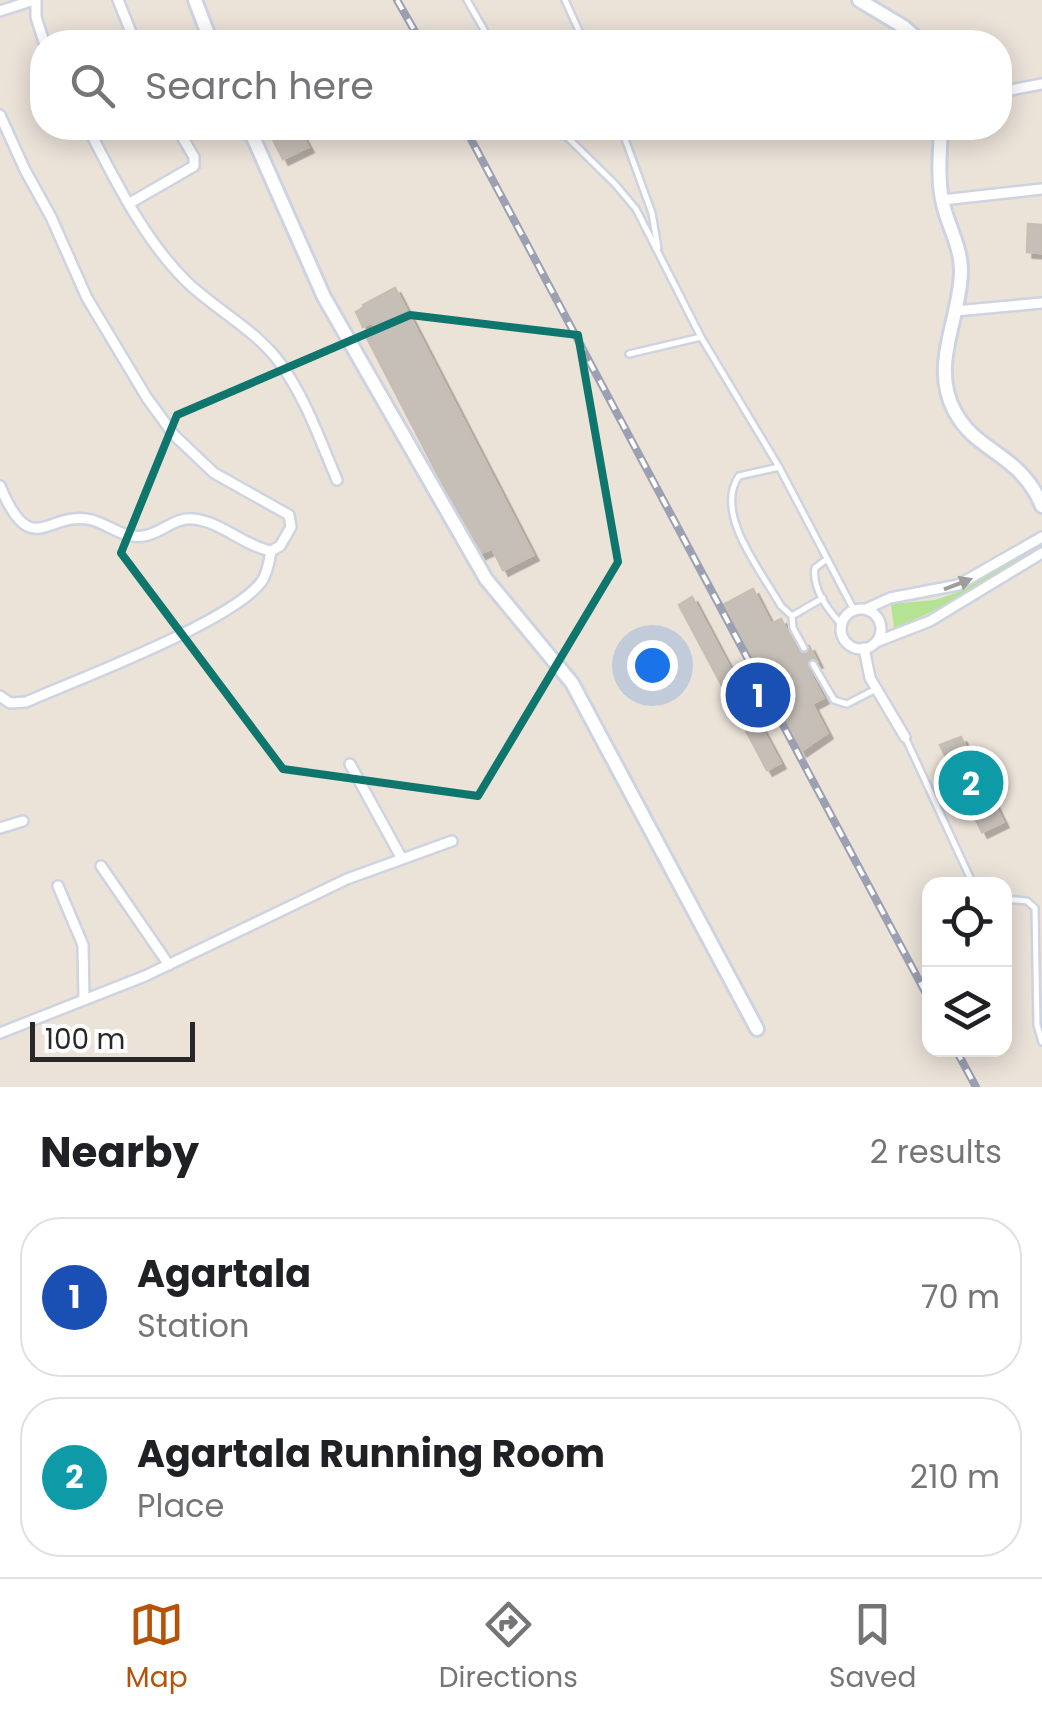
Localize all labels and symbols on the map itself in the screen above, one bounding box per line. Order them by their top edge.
one-way arrow [943,576,973,591]
your location [627,640,678,691]
pin: 1 [726,658,790,732]
pin: 2 [938,746,1004,820]
scale bar [30,1017,195,1062]

